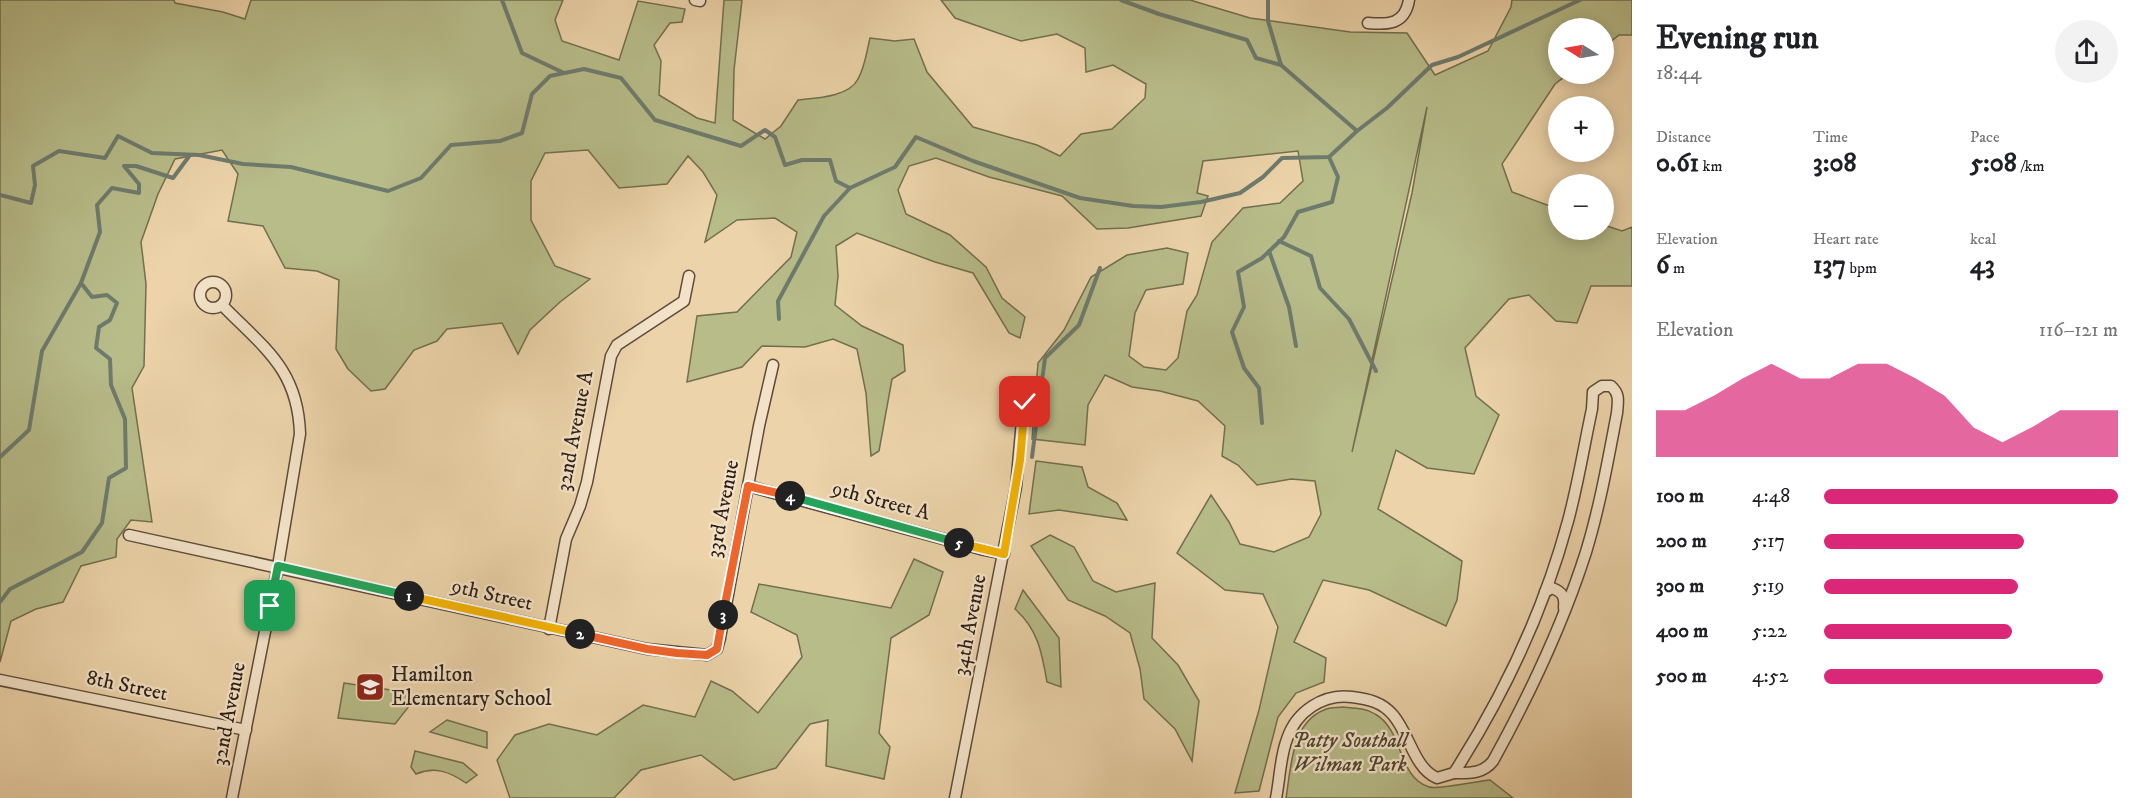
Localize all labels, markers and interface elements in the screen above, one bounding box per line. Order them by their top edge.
north arrow [1548,18,1614,84]
map controls [1548,18,1614,240]
text: Evening run [1656,18,1818,59]
button: share [2055,20,2118,83]
text: 18:44 [1656,61,1702,86]
button: + [1548,96,1614,162]
text: Distance [1656,127,1711,147]
text: Time [1813,127,1848,147]
text: Pace [1970,127,2000,147]
text: 0.61 [1656,147,1699,180]
text: 3:08 [1813,147,1856,180]
text: 5:08 [1970,147,2017,180]
text: km [1699,156,1723,176]
text: /km [2017,156,2044,176]
button: − [1548,174,1614,240]
text: Elevation [1656,229,1718,249]
text: Heart rate [1813,229,1879,249]
text: kcal [1970,229,1996,249]
text: 6 [1656,249,1670,282]
text: 137 [1813,249,1846,282]
text: 43 [1970,249,1995,282]
text: m [1670,258,1685,278]
text: bpm [1846,258,1877,278]
text: Elevation [1656,318,1733,343]
text: 116–121 m [2039,318,2118,343]
street label: 32nd Avenue A [551,368,600,494]
pin [999,376,1050,427]
icon: check [1008,385,1041,418]
street label: 33rd Avenue [701,458,745,560]
street label: 9th Street A [828,475,933,527]
pin: 4 [775,481,805,511]
text: 100 m [1656,484,1704,509]
text: 4:48 [1752,484,1790,509]
text: 4 [785,486,795,506]
pin: 5 [944,528,974,558]
text: 200 m [1656,529,1707,554]
text: 5:17 [1752,529,1785,554]
text: 5 [955,533,963,553]
street label: 34th Avenue [947,572,993,678]
street label: 9th Street [448,573,535,617]
text: 300 m [1656,574,1704,599]
text: 5:19 [1752,574,1784,599]
pin [244,580,295,631]
pin: 1 [394,581,424,611]
text: 1 [406,586,412,606]
icon: arrive [253,589,286,622]
pin: 3 [708,600,738,630]
text: 3 [720,605,726,625]
pin: 2 [565,619,595,649]
text: 400 m [1656,619,1708,644]
text: 5:22 [1752,619,1787,644]
text: 2 [576,624,584,644]
street label: 32nd Avenue [206,660,252,768]
place label: Hamilton Elementary School [391,662,552,712]
text: 500 m [1656,664,1707,689]
text: 4:52 [1752,664,1789,689]
street label: 8th Street [84,665,170,707]
school or university icon: Hamilton Elementary School [354,671,386,703]
park label: Patty Southall Wilman Park [1292,728,1410,778]

